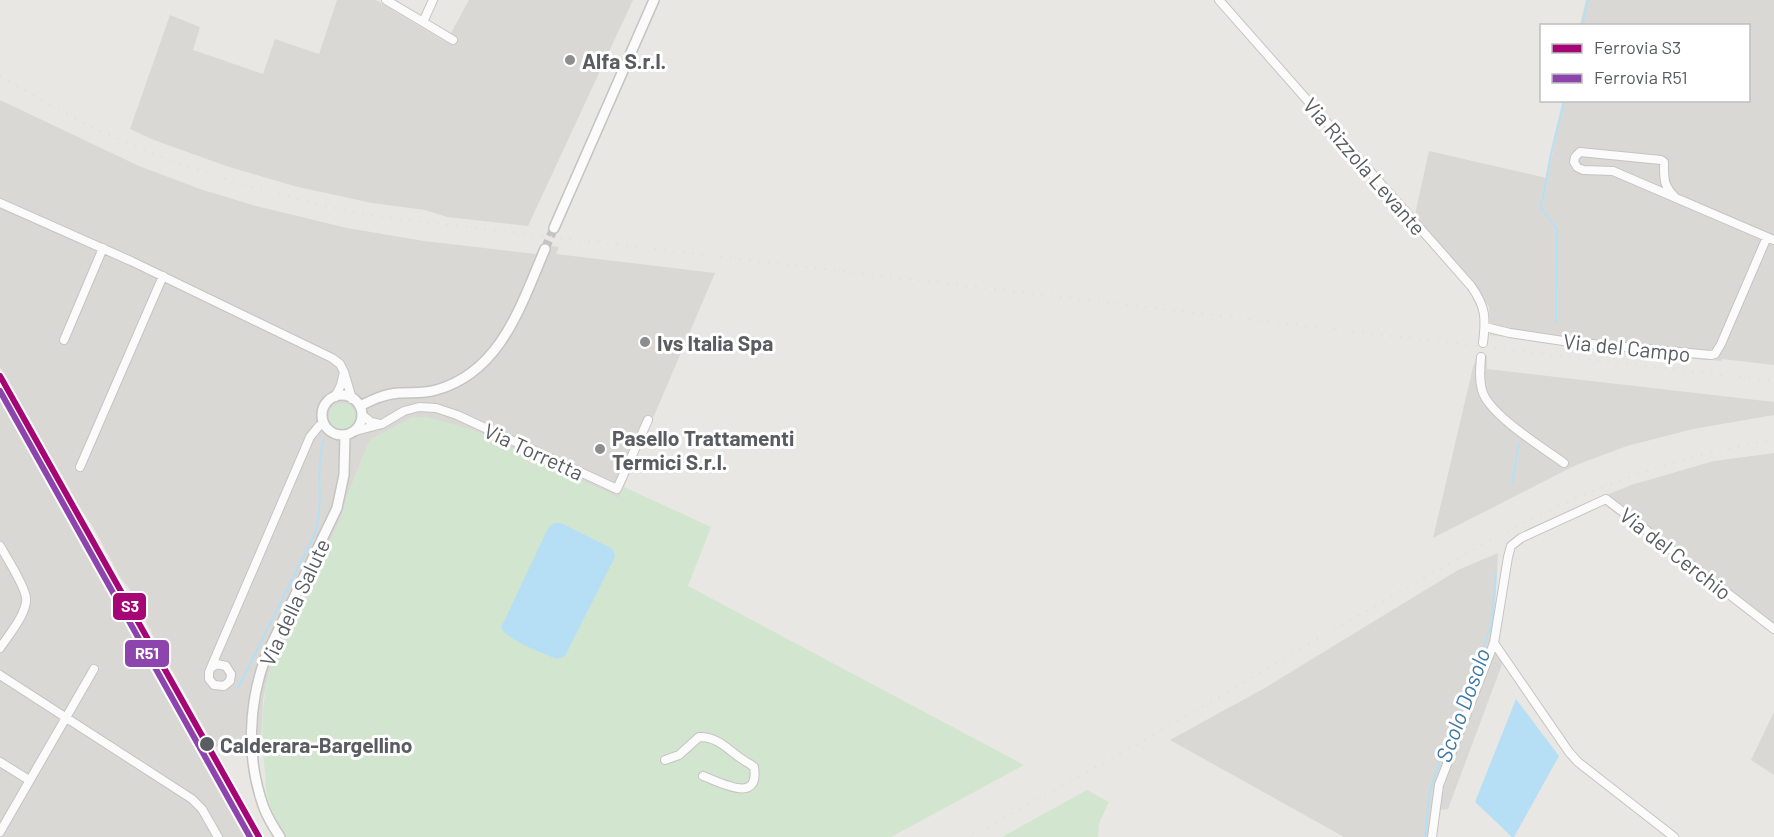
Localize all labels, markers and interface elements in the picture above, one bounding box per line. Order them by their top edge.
legend [1540,24,1750,102]
text: Ferrovia S3 [1594,36,1681,58]
place label: Alfa S.r.l. [582,48,666,73]
marker: Alfa S.r.l. [563,53,577,67]
text: Ferrovia R51 [1594,66,1688,88]
street label: Via Rizzola Levante [1299,92,1431,240]
street label: Via del Campo [1562,328,1692,366]
place label: Ivs Italia Spa [657,330,773,355]
marker: Ivs Italia Spa [638,335,652,349]
street label: Via Torretta [480,417,588,485]
place label: Pasello Trattamenti Termici S.r.l. [612,425,794,474]
marker: Pasello Trattamenti Termici S.r.l. [593,442,607,456]
street label: Via del Cerchio [1615,502,1737,604]
street label: Via della Salute [254,534,334,670]
line badge: S3 [112,592,147,621]
text: S3 [121,596,139,615]
line badge: R51 [124,639,170,668]
text: R51 [135,643,159,662]
water label: Scolo Dosolo [1429,645,1495,765]
place label: Calderara-Bargellino [220,732,412,757]
marker: Calderara-Bargellino [198,735,216,753]

